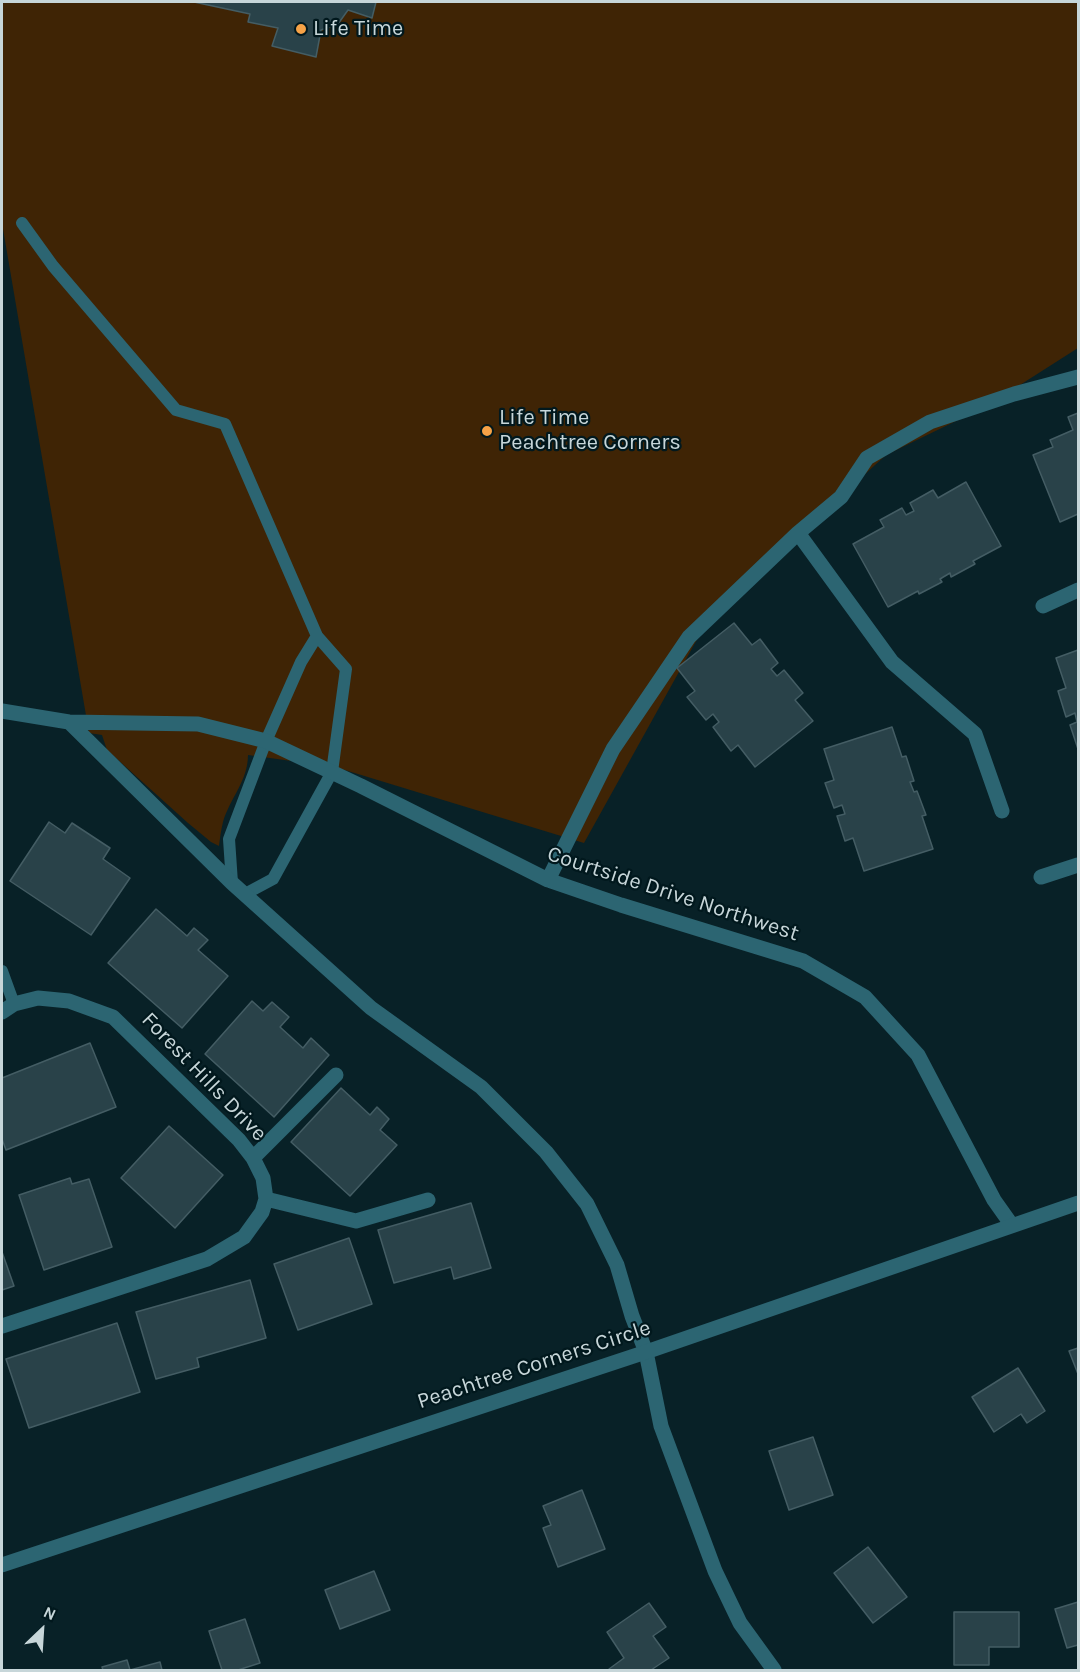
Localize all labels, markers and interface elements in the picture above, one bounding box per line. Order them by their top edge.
place label: Life Time [313,16,403,42]
marker: Life Time [294,22,308,36]
place label: Life Time Peachtree Corners [499,405,681,457]
marker: Life Time Peachtree Corners [480,424,494,438]
street label: Courtside Drive Northwest [544,841,802,947]
street label: Forest Hills Drive [136,1007,272,1147]
street label: Peachtree Corners Circle [414,1315,654,1415]
north arrow [12,1600,72,1660]
text: N [41,1602,59,1624]

